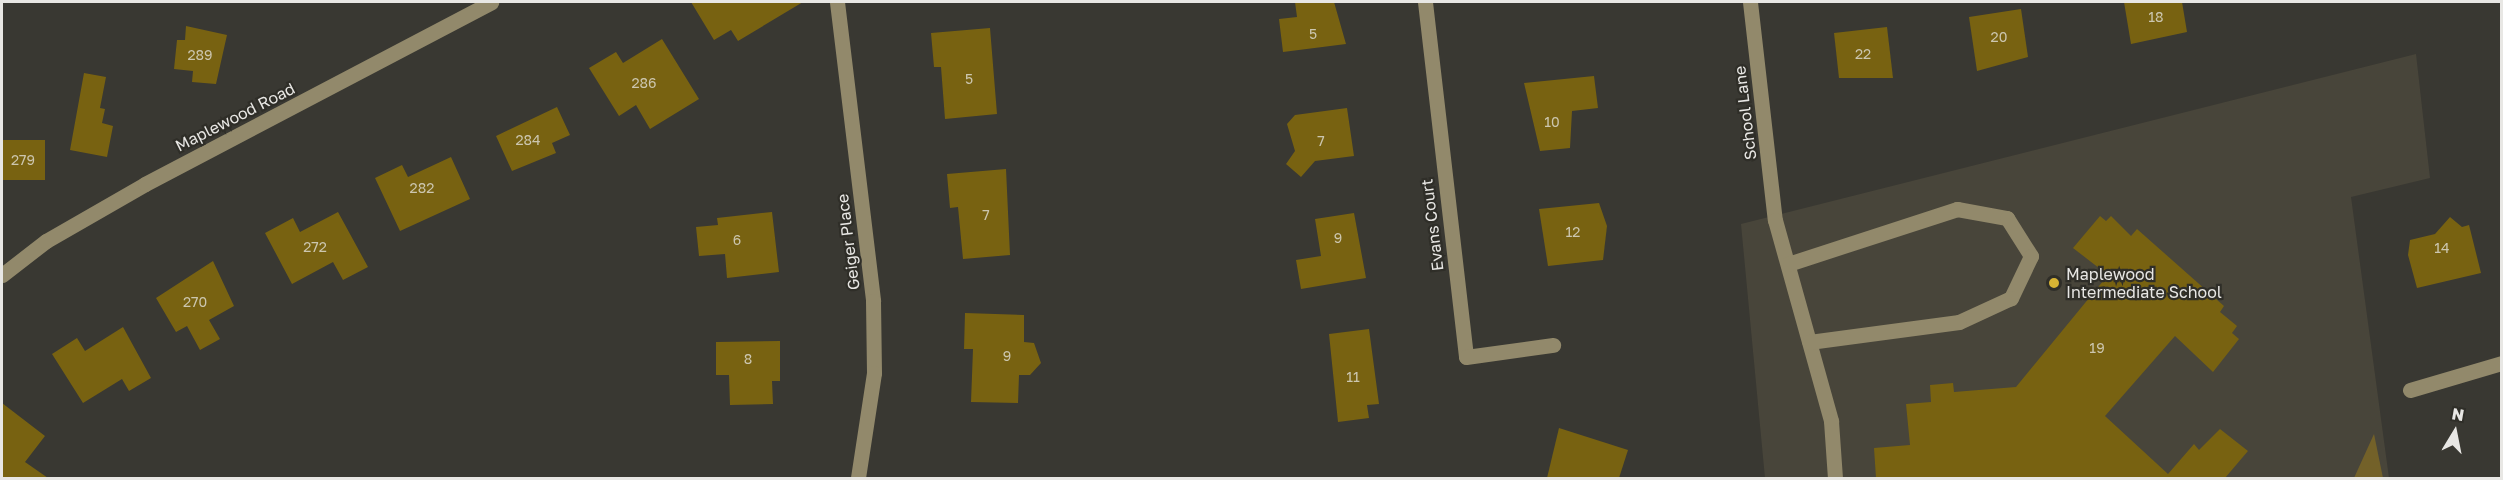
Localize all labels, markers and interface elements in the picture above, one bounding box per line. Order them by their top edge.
house number: 18 [2148,9,2164,25]
house number: 5 [1309,26,1317,42]
house number: 20 [1991,29,2007,45]
house number: 22 [1855,46,1871,62]
house number: 289 [187,47,213,63]
street label: School Lane [1730,65,1760,161]
house number: 5 [965,71,973,87]
house number: 286 [631,75,657,91]
street label: Maplewood Road [172,79,298,155]
house number: 10 [1544,114,1560,130]
house number: 284 [515,132,541,148]
house number: 7 [1317,133,1325,149]
house number: 279 [11,152,35,168]
street label: Evans Court [1417,178,1447,272]
house number: 282 [410,180,434,196]
street label: Geiger Place [833,193,863,291]
house number: 7 [982,207,990,223]
house number: 12 [1566,224,1580,240]
house number: 9 [1334,230,1342,246]
house number: 6 [733,232,741,248]
house number: 272 [303,239,327,255]
house number: 14 [2434,240,2450,256]
place label: Maplewood Intermediate School [2066,264,2222,302]
marker: Maplewood Intermediate School [2047,276,2061,290]
house number: 270 [183,294,207,310]
house number: 19 [2089,340,2105,356]
house number: 9 [1003,348,1011,364]
house number: 8 [744,351,752,367]
house number: 11 [1346,369,1360,385]
north arrow [2425,402,2485,462]
text: N [2450,403,2466,425]

